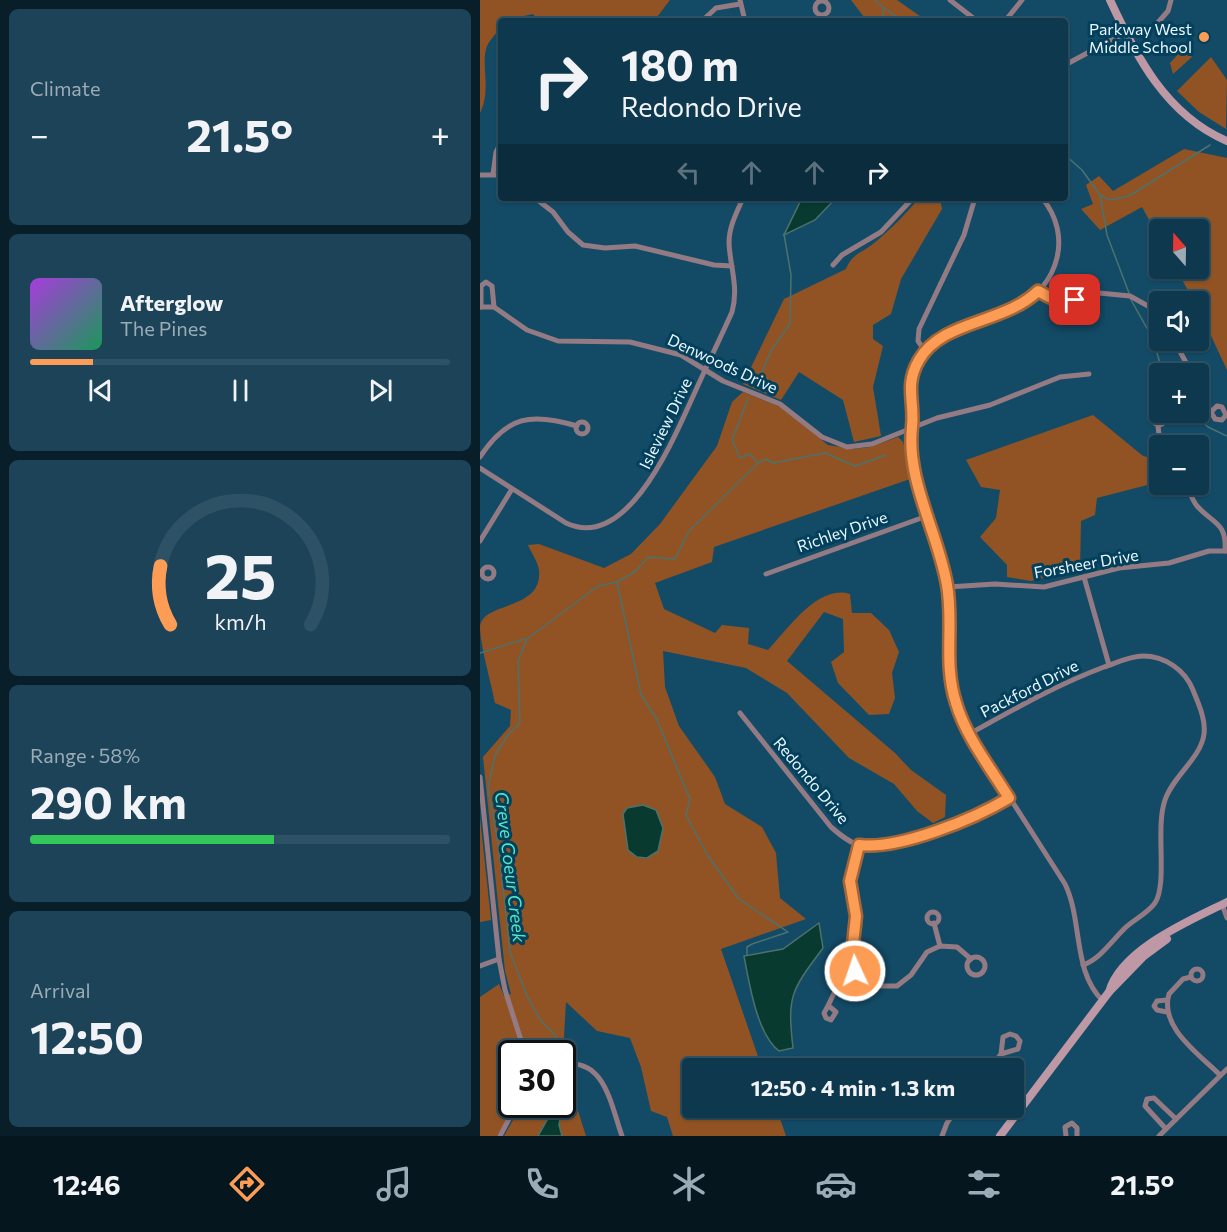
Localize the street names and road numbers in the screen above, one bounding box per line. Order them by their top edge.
street label: Denwoods Drive [665,329,781,397]
street label: Isleview Drive [635,374,695,472]
street label: Richley Drive [794,507,890,555]
street label: Forsheer Drive [1032,544,1140,582]
street label: Packford Drive [977,655,1081,721]
street label: Redondo Drive [770,733,854,827]

